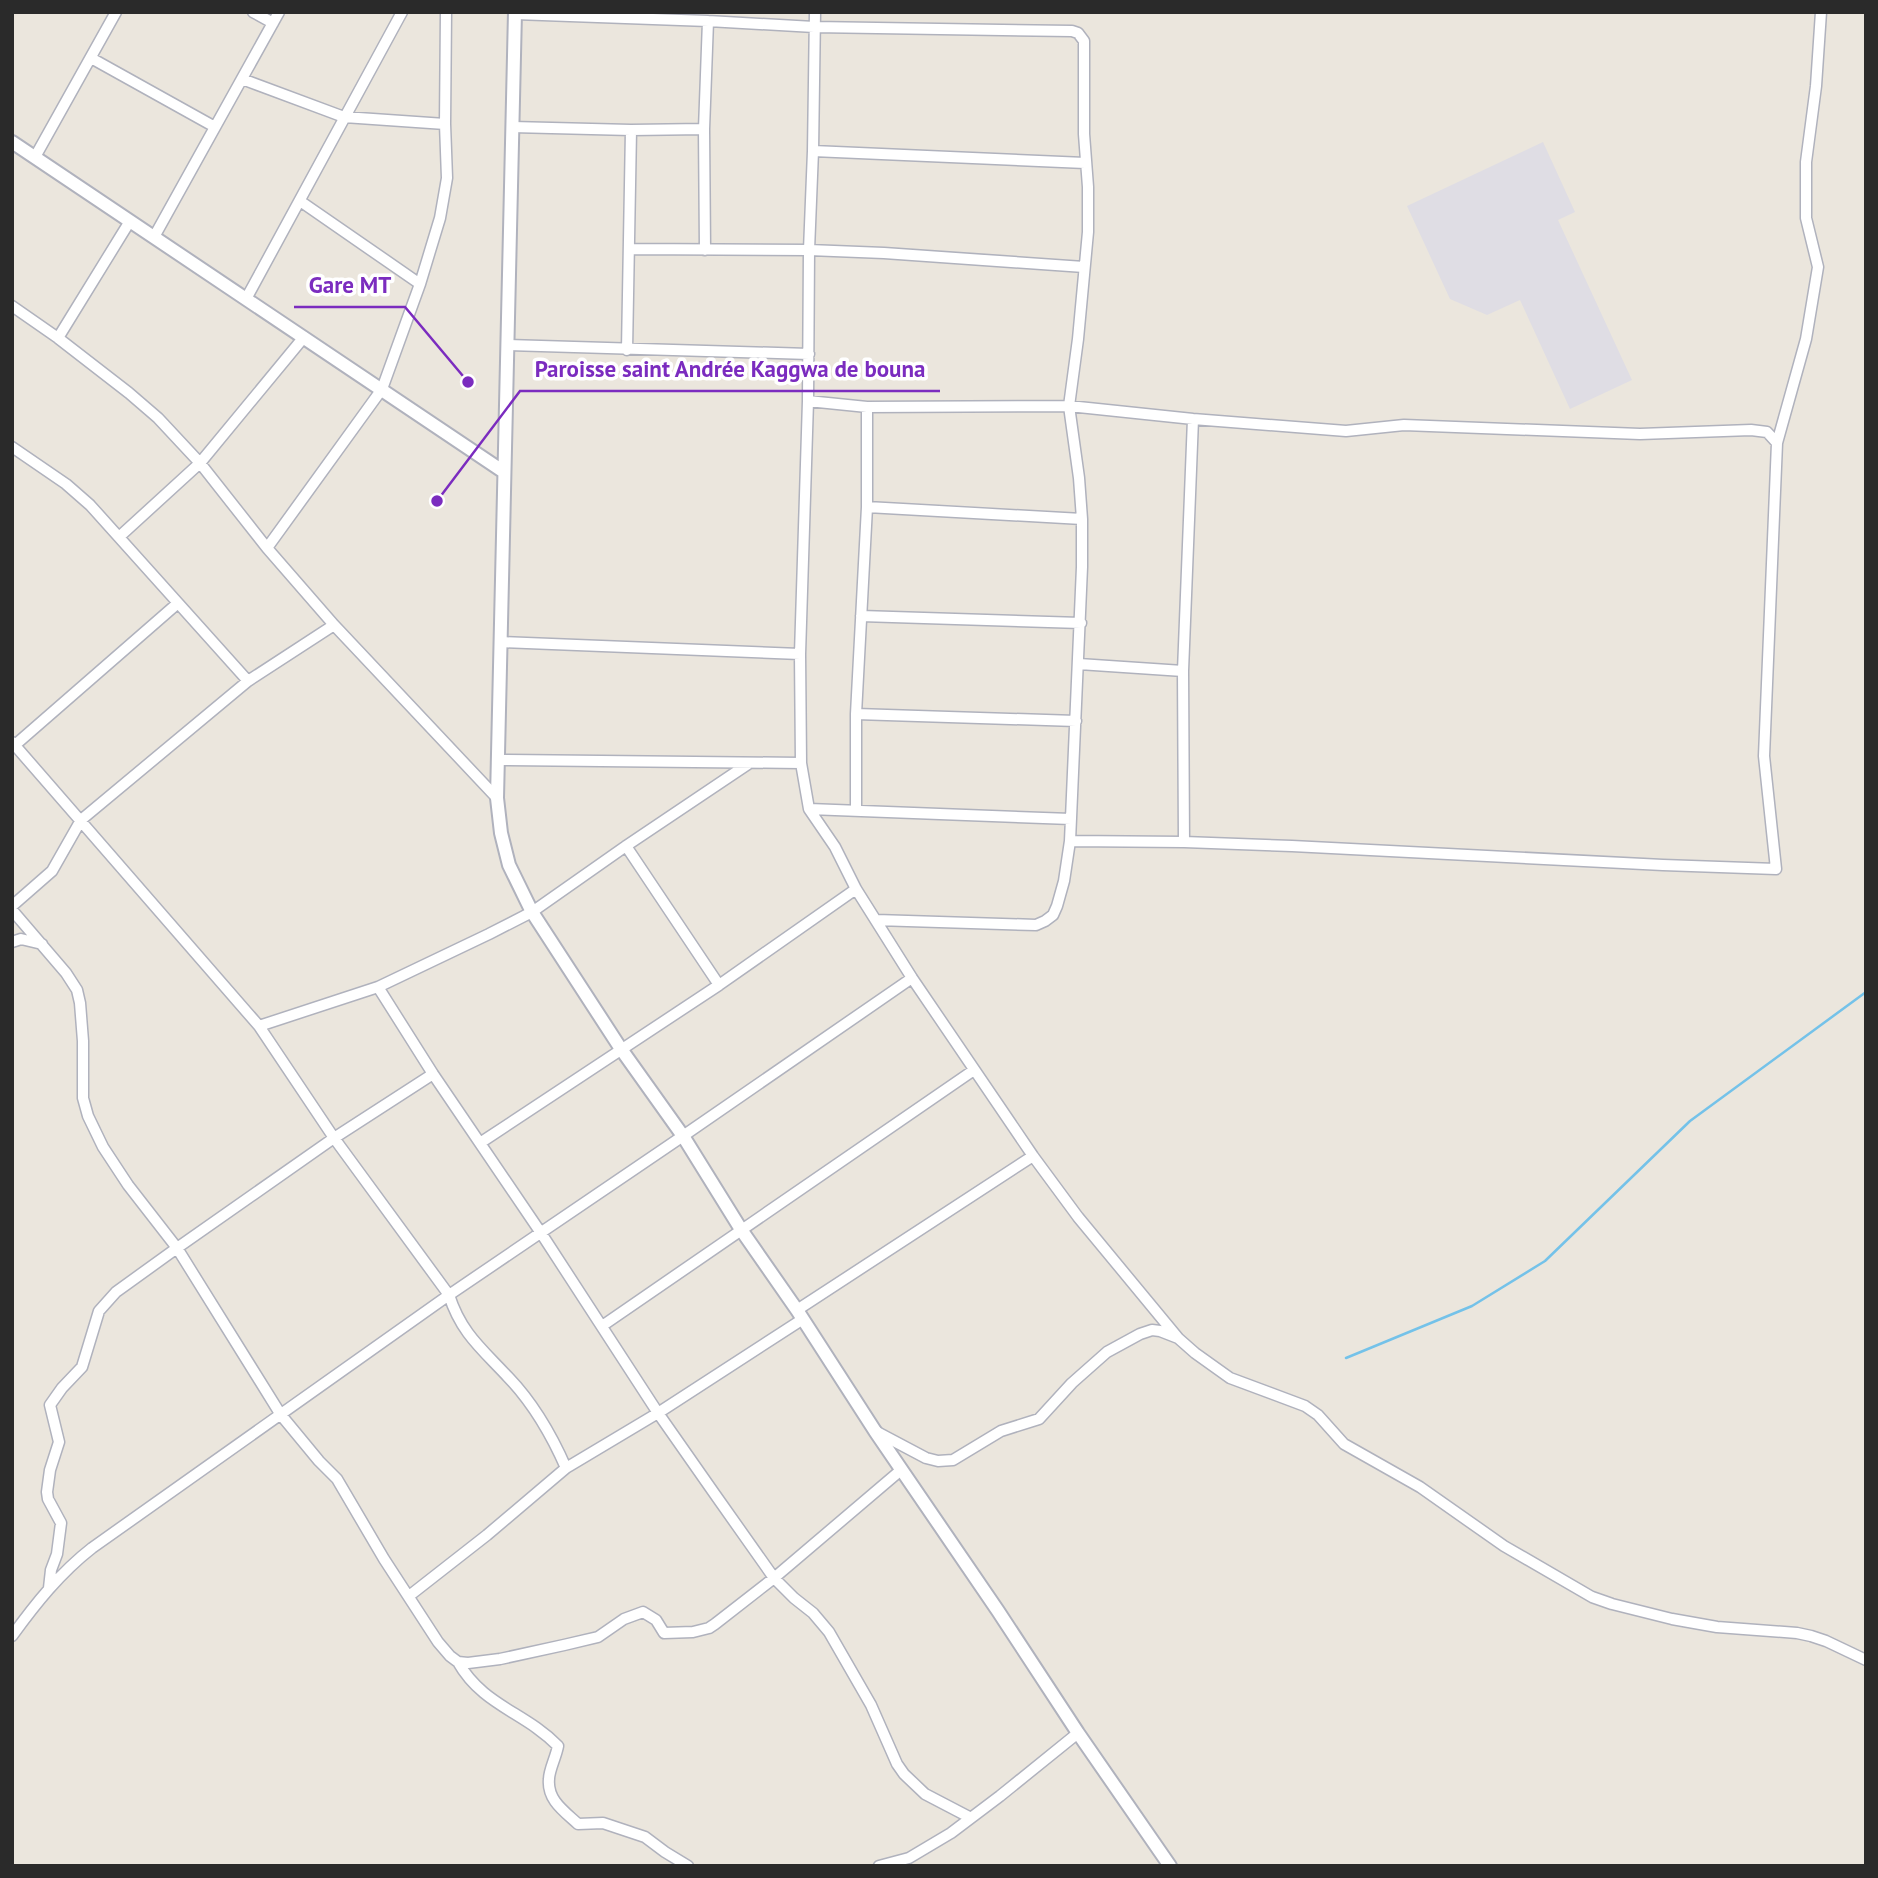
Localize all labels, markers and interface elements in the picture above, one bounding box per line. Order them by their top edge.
callout: Gare MT [294,263,405,307]
text: Gare MT [309,270,391,299]
callout: Paroisse saint Andrée Kaggwa de bouna [520,347,940,391]
text: Paroisse saint Andrée Kaggwa de bouna [535,354,925,383]

